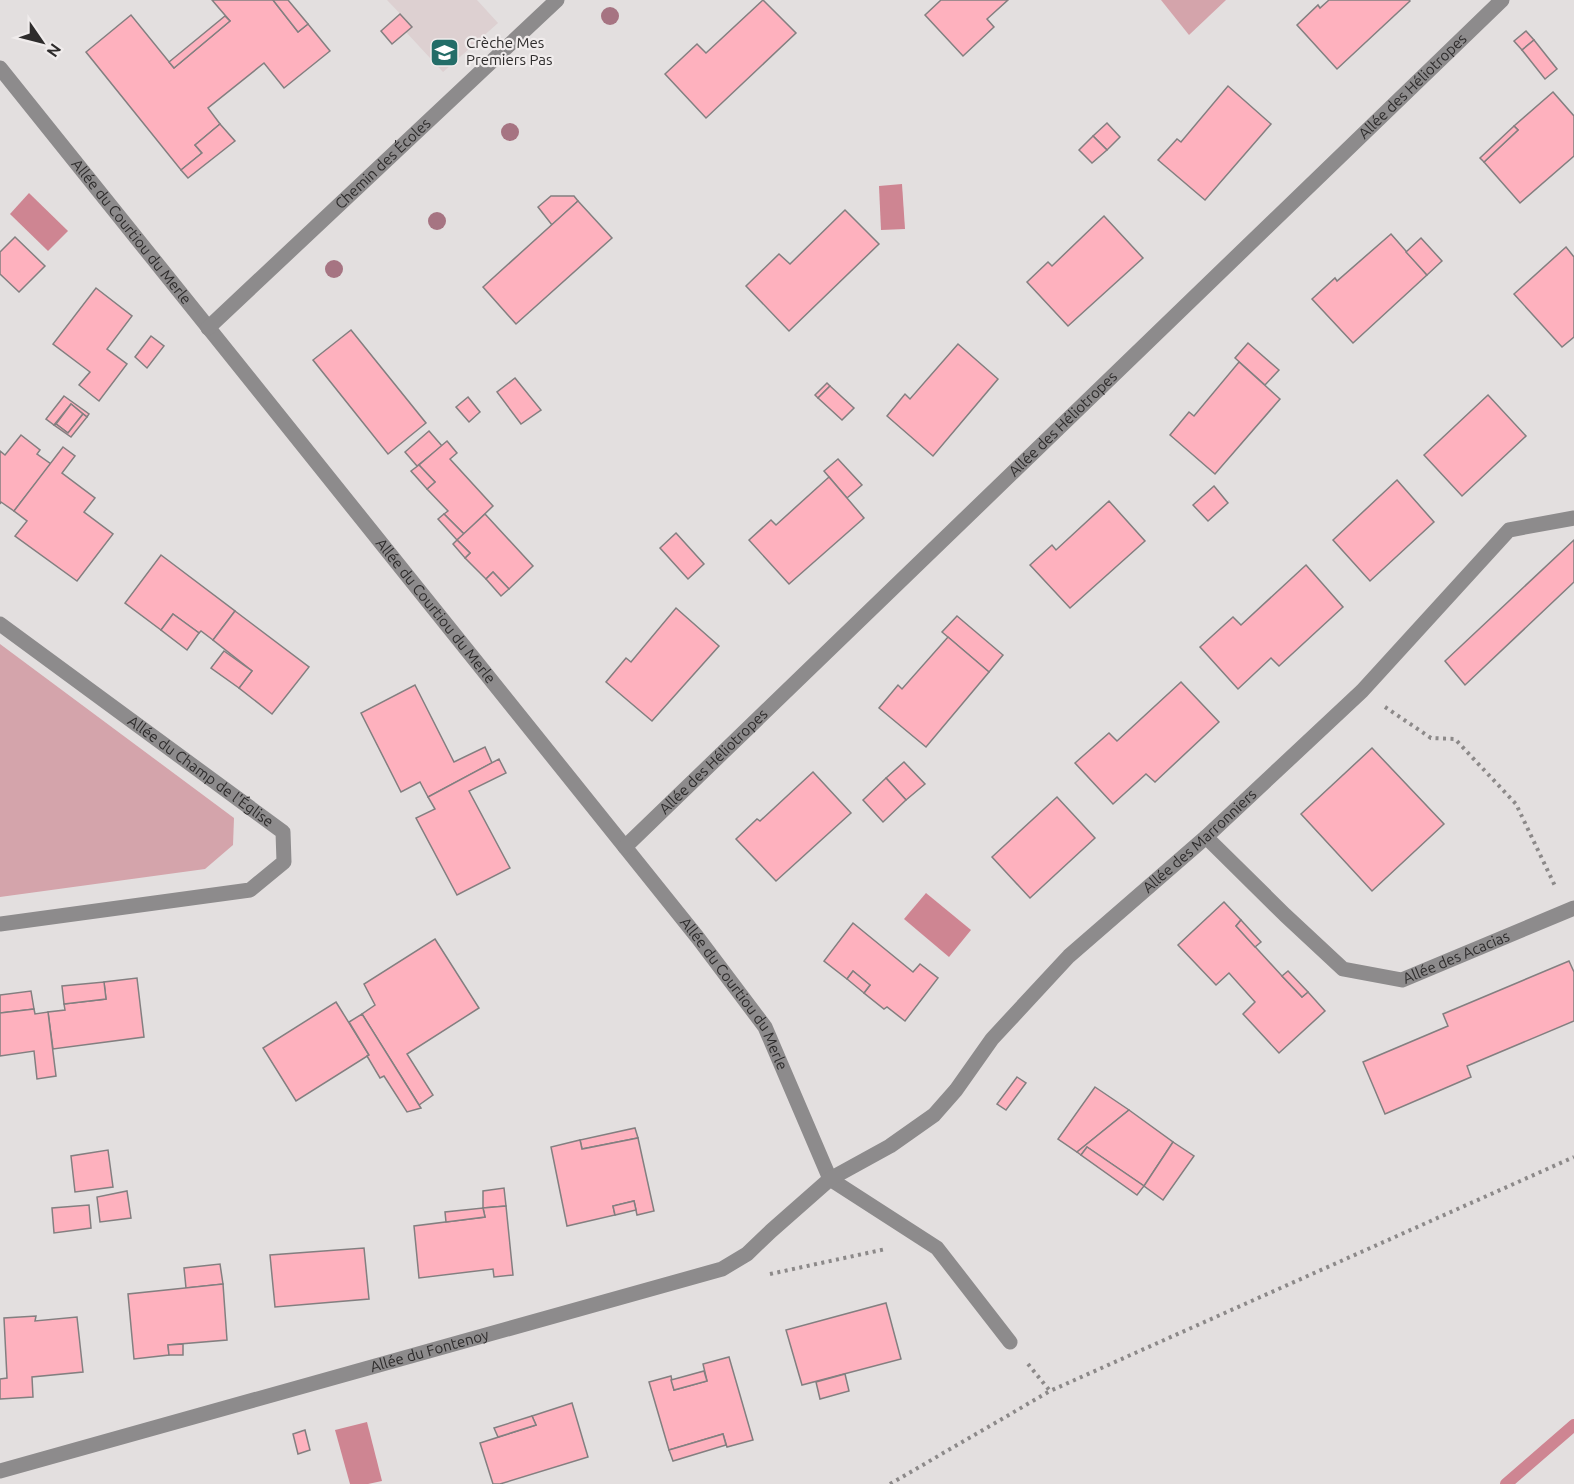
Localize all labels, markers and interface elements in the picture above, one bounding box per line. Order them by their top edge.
north arrow [12,12,72,72]
street label: Allée des Héliotropes [1355,30,1470,142]
place label: Crèche Mes Premiers Pas [466,34,552,68]
school or university icon: Crèche Mes Premiers Pas [429,36,461,68]
text: N [43,41,65,61]
street label: Chemin des Écoles [331,114,434,212]
street label: Allée du Courtiou du Merle [69,156,195,307]
street label: Allée des Héliotropes [1005,368,1120,480]
street label: Allée du Courtiou du Merle [373,535,499,686]
street label: Allée des Héliotropes [656,705,771,817]
street label: Allée du Champ de l'Église [125,712,277,830]
street label: Allée des Marronniers [1139,785,1260,896]
street label: Allée du Courtiou du Merle [677,914,791,1072]
street label: Allée des Acacias [1400,927,1512,987]
street label: Allée du Fontenoy [368,1326,491,1375]

